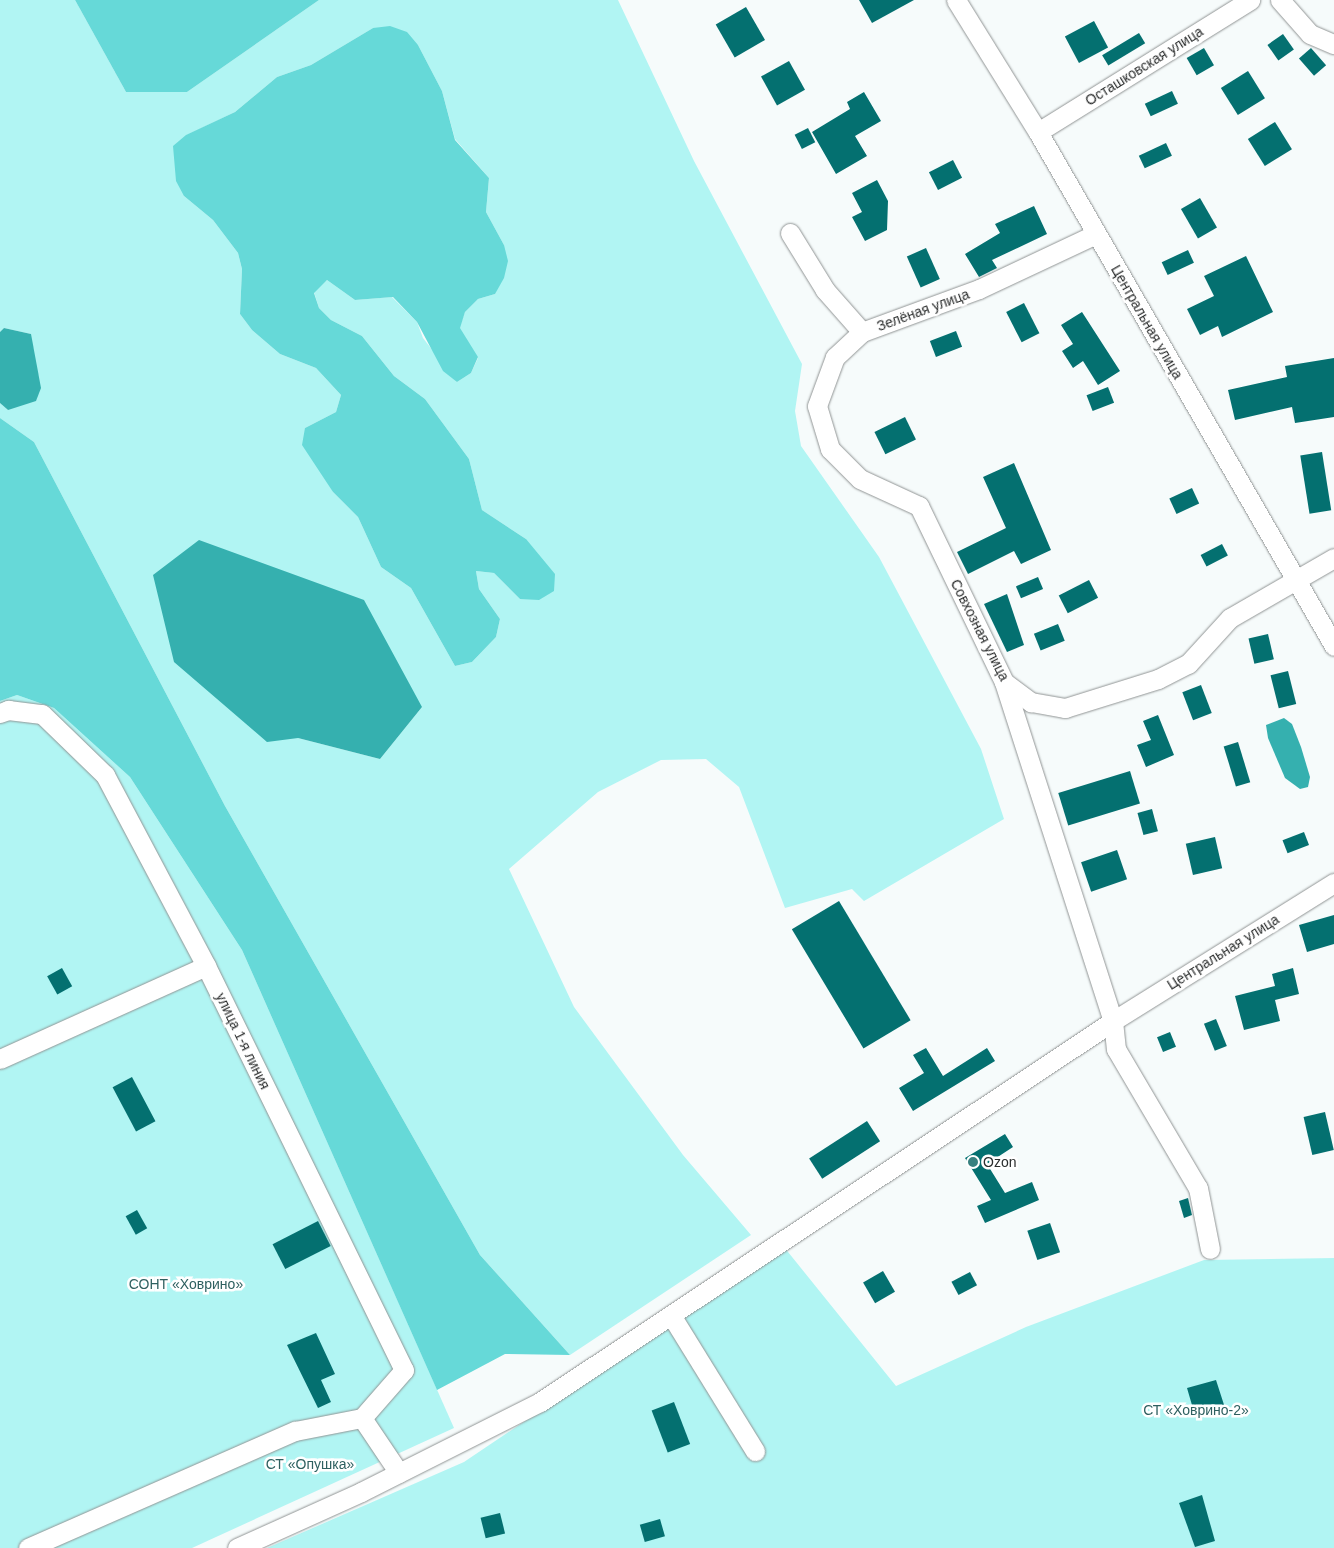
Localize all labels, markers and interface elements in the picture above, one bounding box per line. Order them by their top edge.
street label: Осташковская улица [1082,23,1206,109]
street label: Центральная улица [1108,262,1186,382]
street label: Зелёная улица [874,285,972,335]
street label: Совхозная улица [947,576,1013,684]
street label: Центральная улица [1164,911,1282,993]
street label: улица 1-я линия [212,990,274,1092]
place label: Ozon [983,1154,1016,1170]
marker: Ozon [967,1156,979,1168]
park label: СОНТ «Ховрино» [129,1276,243,1292]
park label: СТ «Ховрино-2» [1143,1402,1249,1418]
park label: СТ «Опушка» [266,1456,354,1472]

